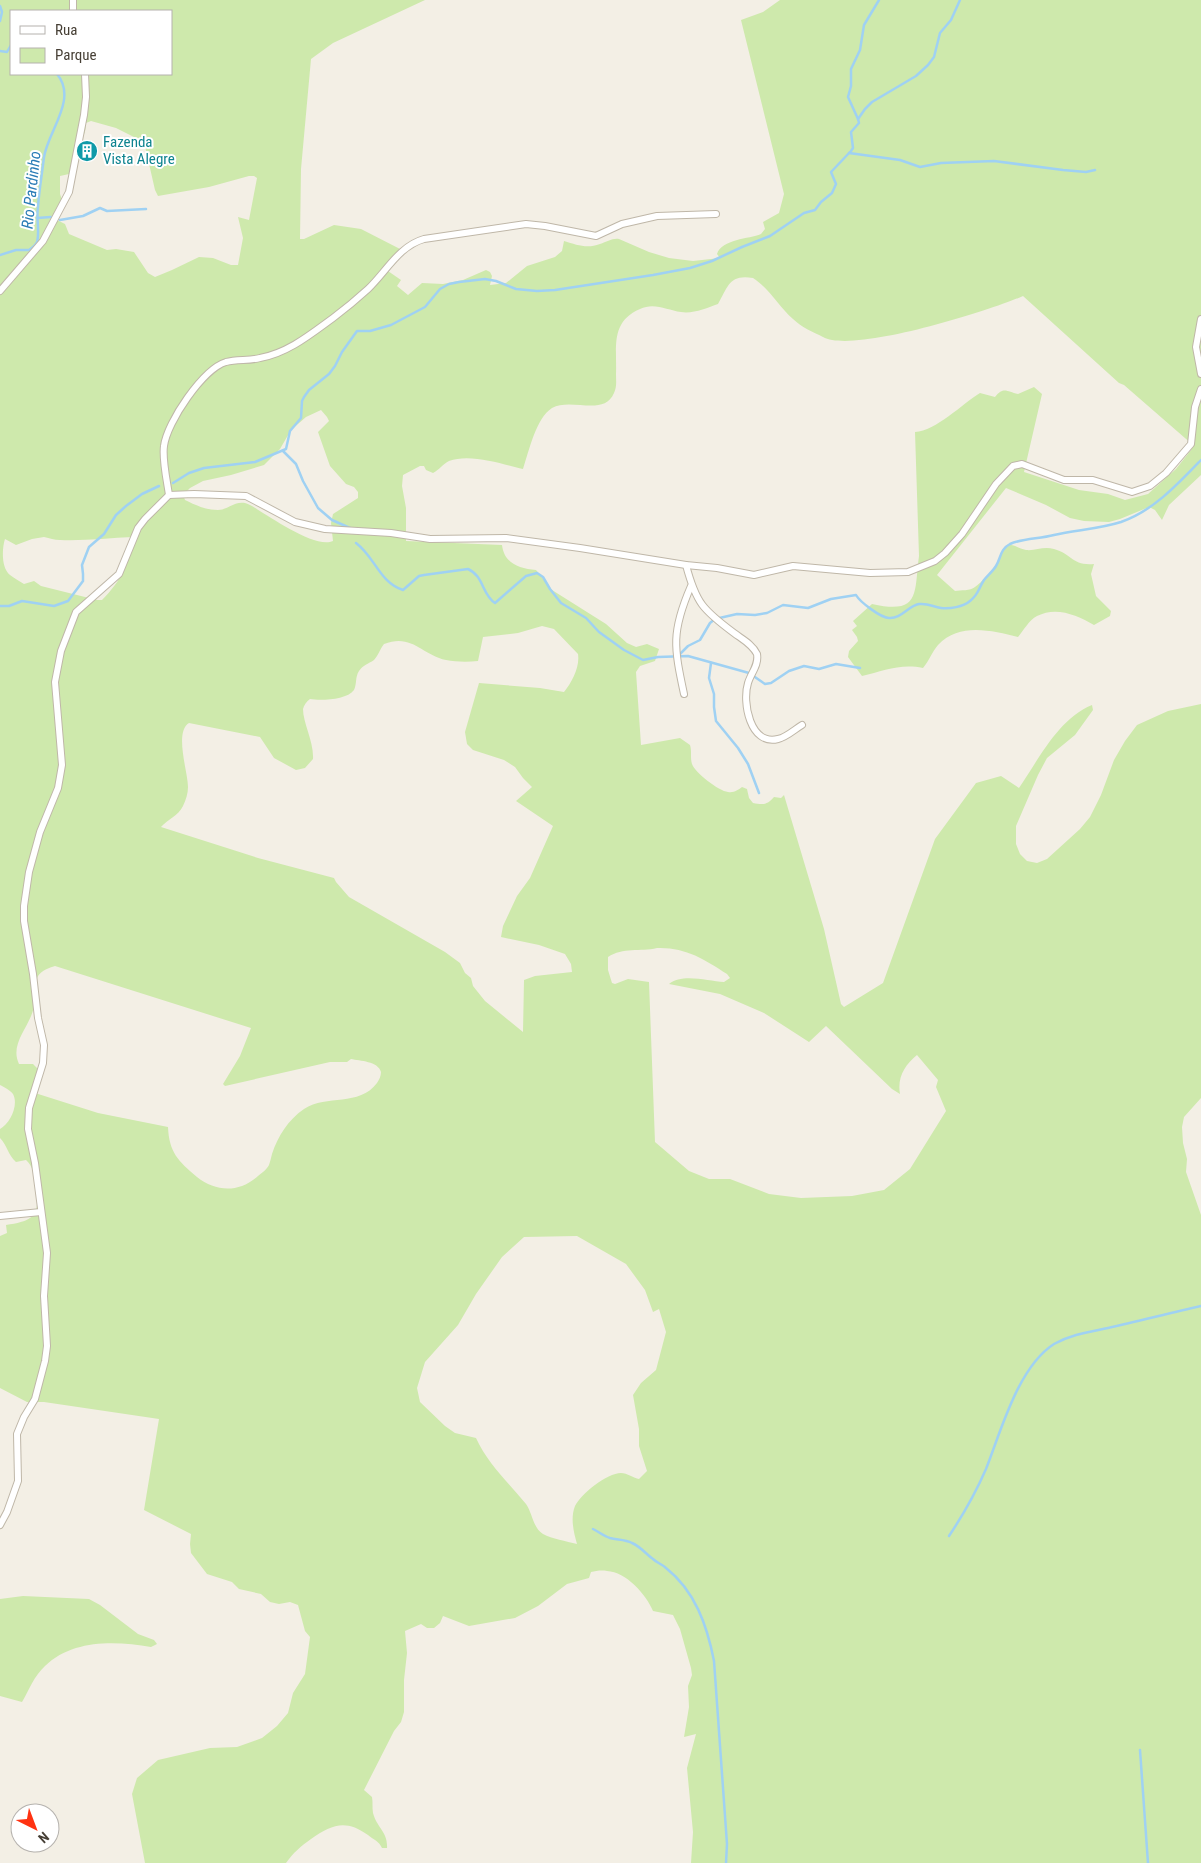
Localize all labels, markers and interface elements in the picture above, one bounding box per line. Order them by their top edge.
legend [10,10,172,75]
text: Rua [55,21,77,39]
text: Parque [55,46,97,64]
place label: Fazenda Vista Alegre [103,133,175,168]
building icon: Fazenda Vista Alegre [75,139,99,163]
water label: Rio Pardinho [17,150,45,230]
north arrow [10,1803,60,1853]
text: N [35,1829,52,1846]

